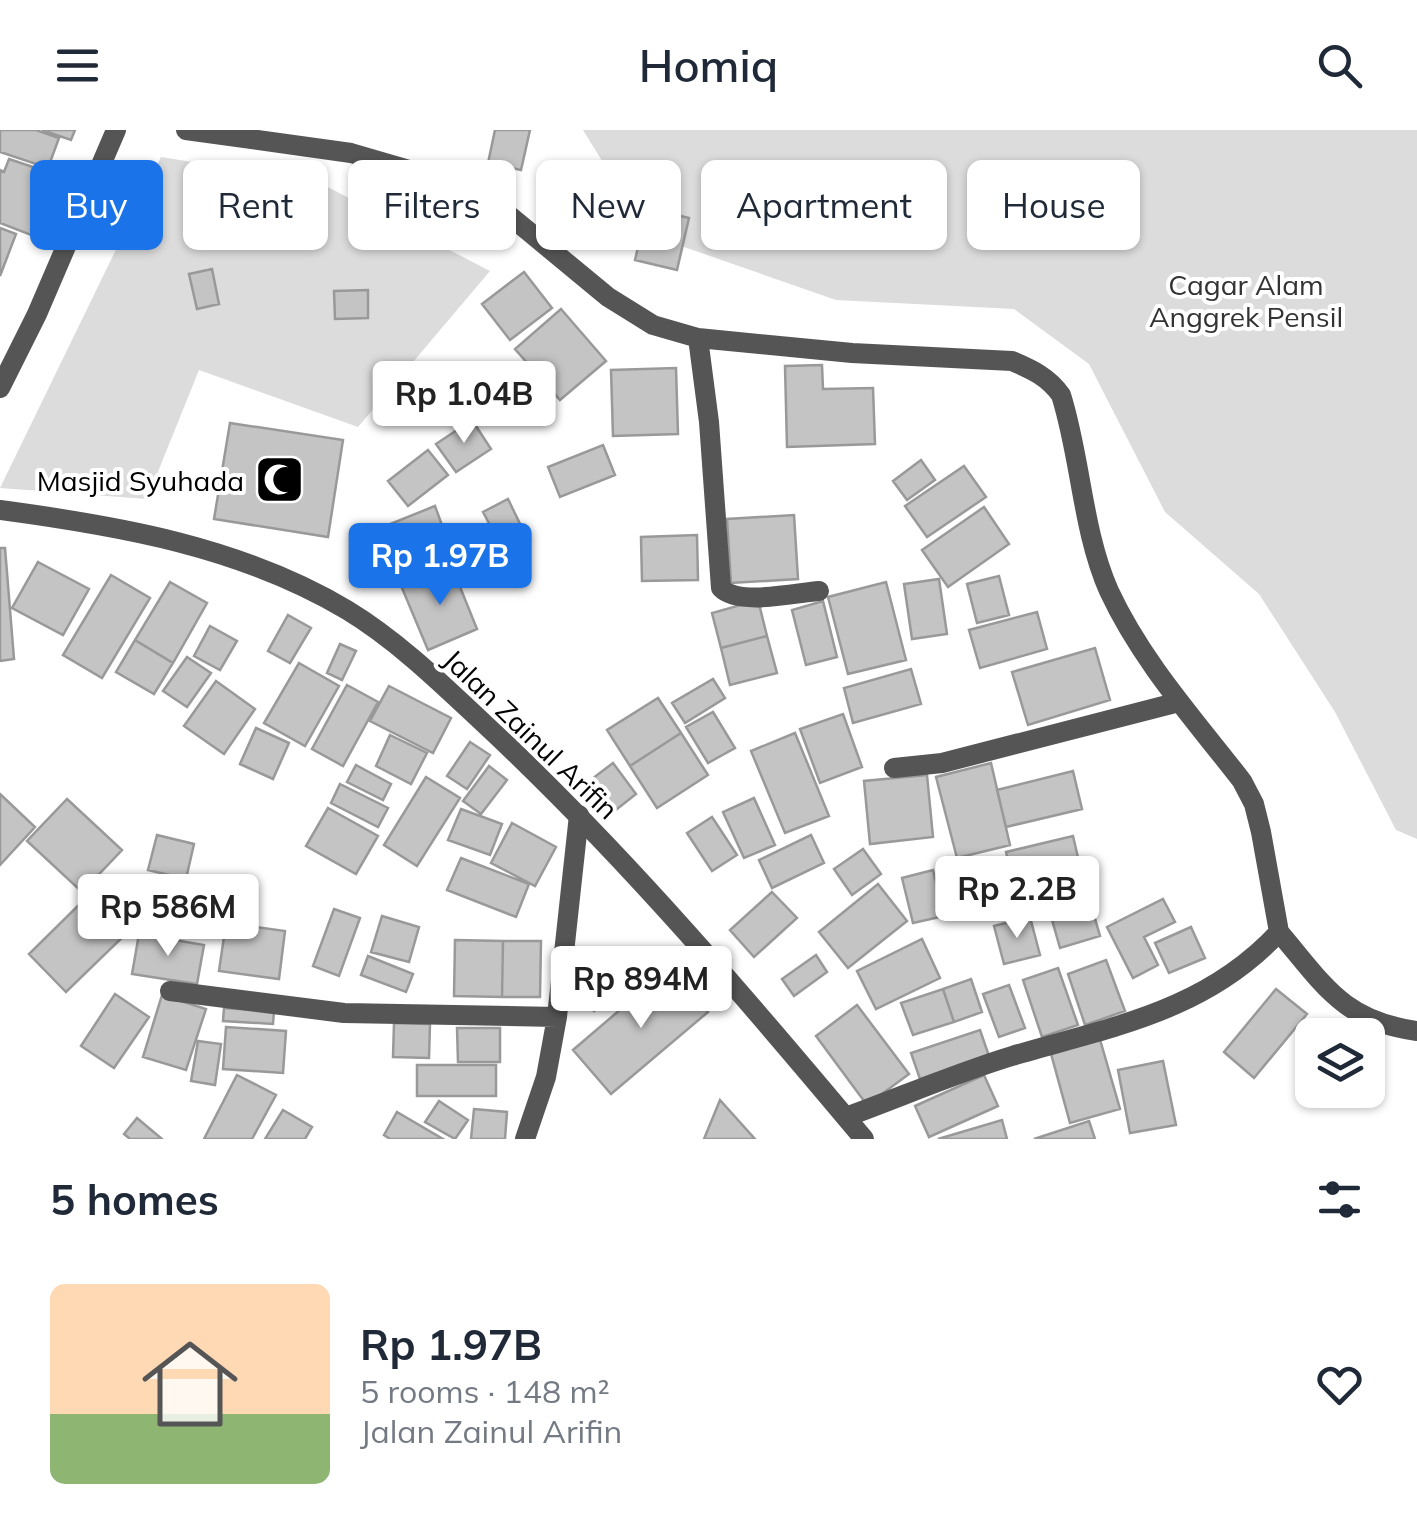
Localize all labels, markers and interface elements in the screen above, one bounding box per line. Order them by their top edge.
text: Homiq [639,37,778,93]
icon: menu [50,38,105,93]
icon: search [1312,38,1367,93]
chip: Buy [30,160,163,250]
chip: Rent [183,160,328,250]
chip: Filters [348,160,516,250]
chip: New [536,160,681,250]
chip: Apartment [701,160,947,250]
chip: House [967,160,1140,250]
park label: Cagar Alam Anggrek Pensil [1149,267,1343,334]
pin: Rp 1.04B [361,361,567,446]
text: Rp 1.04B [395,373,533,413]
mosque icon: Masjid Syuhada [253,454,305,506]
place label: Masjid Syuhada [37,463,244,498]
pin: Rp 1.97B [337,523,543,608]
text: Rp 1.97B [371,535,509,575]
street label: Jalan Zainul Arifin [436,642,626,826]
pin: Rp 2.2B [925,856,1109,941]
text: Rp 2.2B [957,868,1077,908]
pin: Rp 586M [76,874,260,959]
text: Rp 586M [100,886,236,926]
pin: Rp 894M [549,946,733,1031]
text: Rp 894M [573,958,709,998]
map controls [1295,1018,1385,1108]
button: layers [1295,1018,1385,1108]
icon: filters [1312,1172,1367,1227]
text: 5 homes [50,1173,219,1226]
text: Rp 1.97B [360,1318,542,1371]
icon: home [130,1324,250,1444]
icon: heart [1312,1357,1367,1412]
text: 5 rooms · 148 m² [360,1371,610,1411]
text: Jalan Zainul Arifin [360,1411,622,1451]

